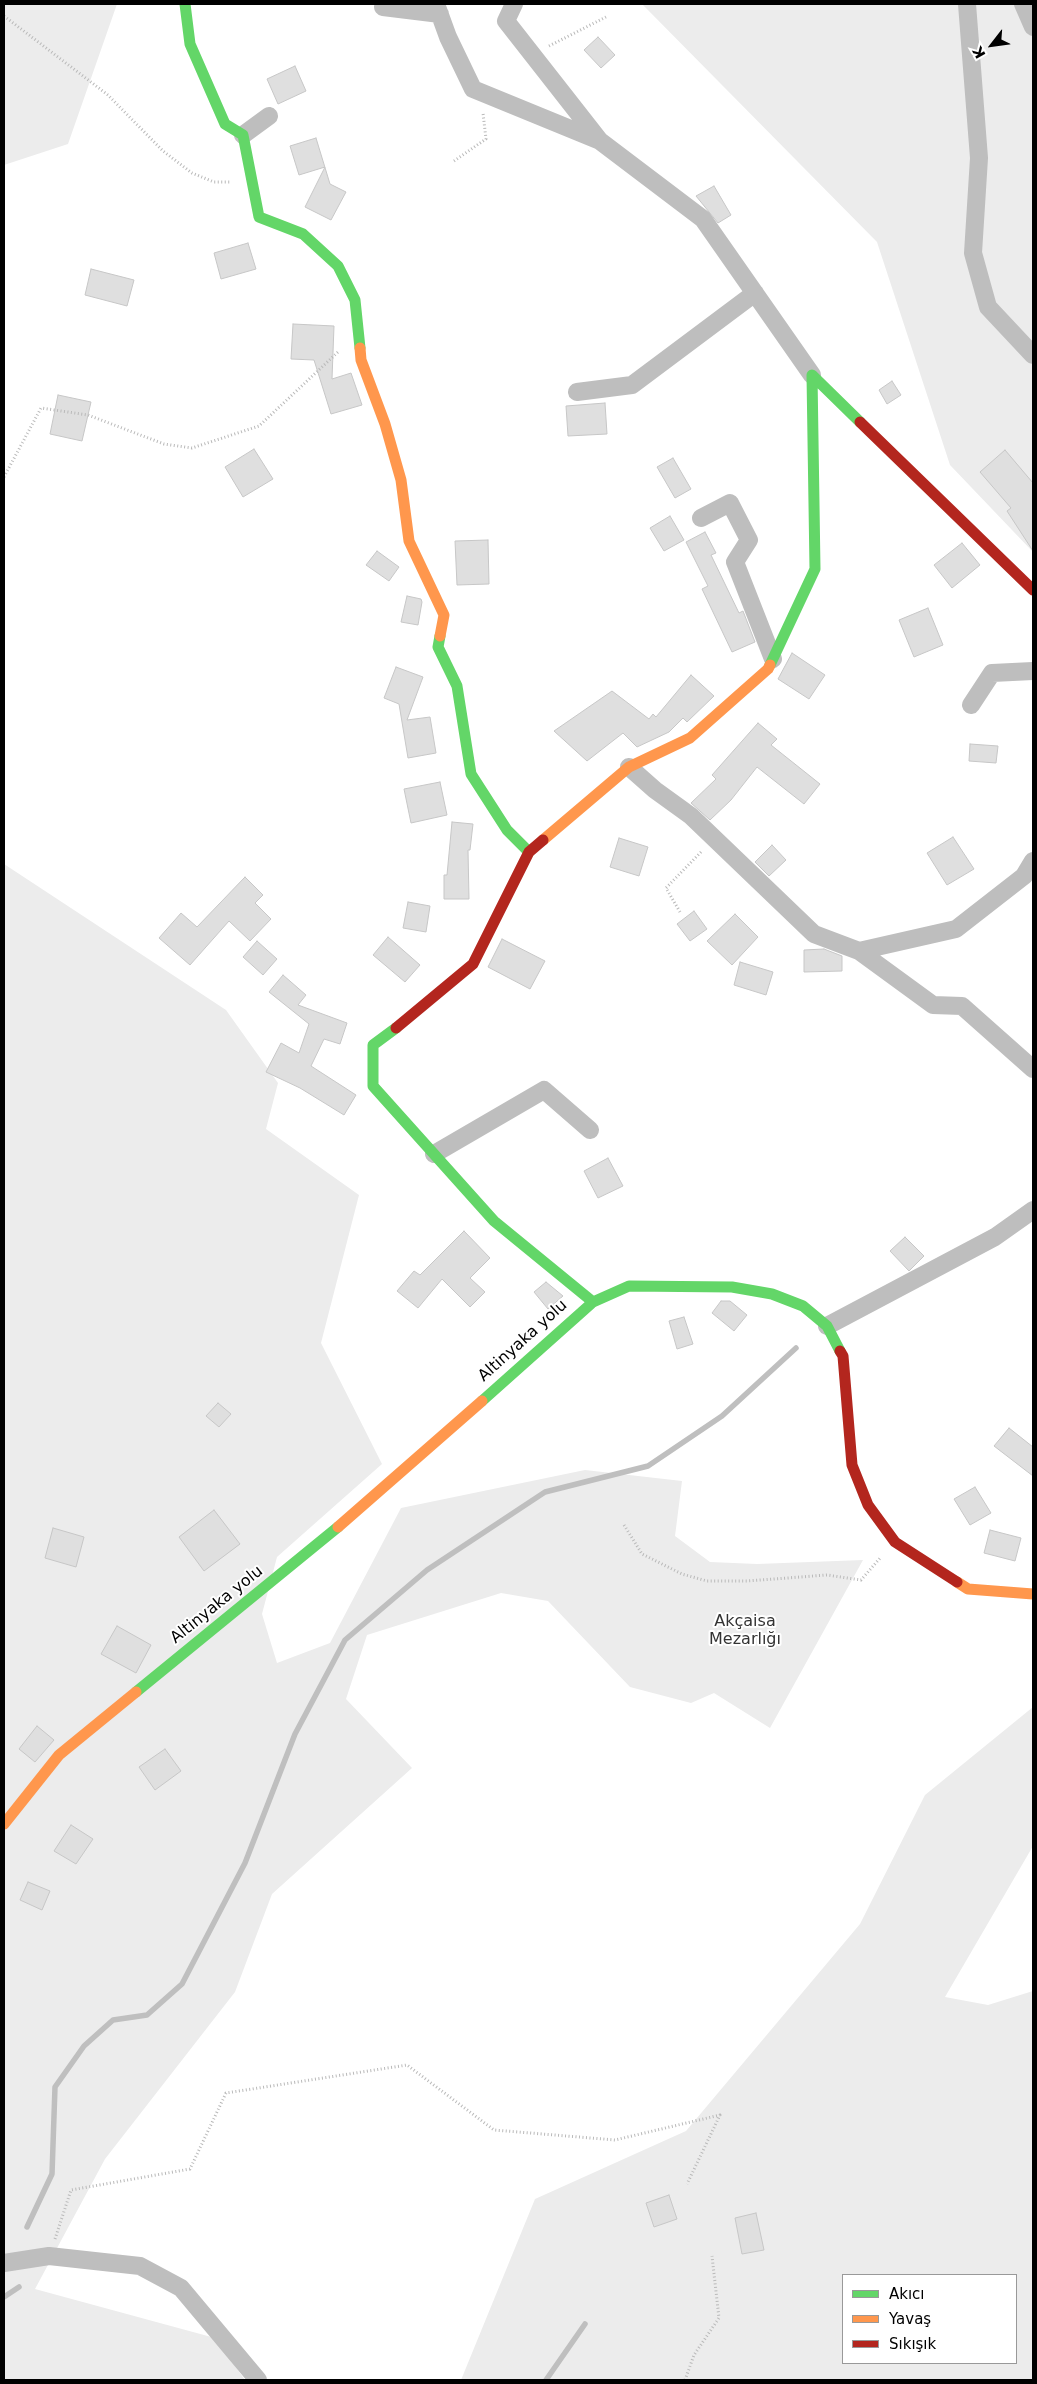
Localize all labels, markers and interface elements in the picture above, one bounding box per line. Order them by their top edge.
north arrow [967,20,1017,70]
text: K [969,44,989,61]
street label: Altinyaka yolu [474,1296,572,1386]
street label: Altinyaka yolu [167,1562,267,1648]
park label: Akçaisa Mezarlığı [709,1612,781,1650]
legend [842,2274,1017,2364]
text: Akıcı [889,2285,925,2303]
text: Yavaş [889,2310,931,2328]
text: Sıkışık [889,2335,936,2353]

